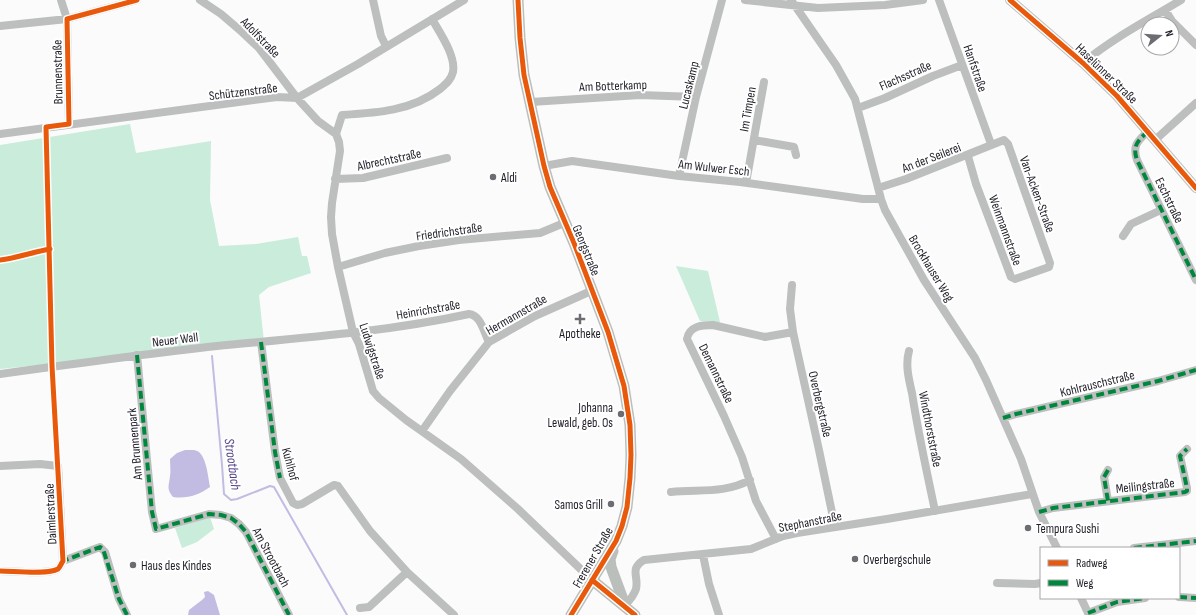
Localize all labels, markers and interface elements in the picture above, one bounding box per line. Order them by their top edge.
street label: Adolfstraße [236,13,283,61]
north arrow [1140,16,1180,56]
text: N [1162,29,1176,38]
street label: Brunnenstraße [49,39,67,104]
street label: Haselünner Straße [1072,40,1141,107]
street label: Hanfstraße [960,43,991,94]
street label: Flachsstraße [877,57,934,95]
street label: Lucaskamp [675,60,703,111]
street label: Am Botterkamp [578,77,647,95]
street label: Schützenstraße [208,80,278,104]
street label: Im Timpen [736,85,760,133]
street label: An der Seilerei [899,139,963,177]
street label: Albrechtstraße [355,145,423,175]
street label: Van-Acken-Straße [1016,154,1058,235]
street label: Am Wulwer Esch [677,156,750,180]
place label: Aldi [500,170,517,186]
marker: Aldi [488,172,498,182]
street label: Eschstraße [1151,175,1187,226]
street label: Weinmannstraße [985,193,1025,268]
street label: Friedrichstraße [415,219,483,245]
street label: Georgstraße [569,223,604,278]
street label: Brockhauser Weg [905,232,957,305]
street label: Hermannstraße [483,291,550,339]
street label: Heinrichstraße [395,296,461,323]
marker: Apotheke [575,314,585,324]
street label: Ludwigstraße [355,321,389,382]
place label: Apotheke [558,326,601,342]
street label: Neuer Wall [151,329,199,351]
street label: Demannstraße [695,341,737,406]
street label: Kohlrauschstraße [1058,367,1136,401]
street label: Overbergstraße [805,370,835,439]
street label: Windthorststraße [915,390,945,468]
place label: Johanna Lewald, geb. Os [547,400,613,431]
street label: Am Brunnenpark [124,407,146,482]
marker: Johanna Lewald, geb. Os [616,409,626,419]
water label: Strootbach [220,437,245,491]
street label: Kuhlhof [278,446,302,483]
street label: Meilingstraße [1115,475,1175,497]
street label: Daimlerstraße [41,483,61,545]
place label: Samos Grill [554,497,603,513]
marker: Samos Grill [606,499,616,509]
street label: Stephanstraße [777,508,843,536]
place label: Tempura Sushi [1036,521,1099,537]
marker: Tempura Sushi [1023,523,1033,533]
street label: Am Strootbach [248,524,293,590]
street label: Frerener Straße [569,524,617,591]
legend [1040,547,1180,599]
place label: Overbergschule [863,552,931,568]
marker: Overbergschule [850,554,860,564]
text: Radweg [1076,556,1108,571]
place label: Haus des Kindes [141,558,212,574]
marker: Haus des Kindes [128,560,138,570]
text: Weg [1076,576,1093,591]

